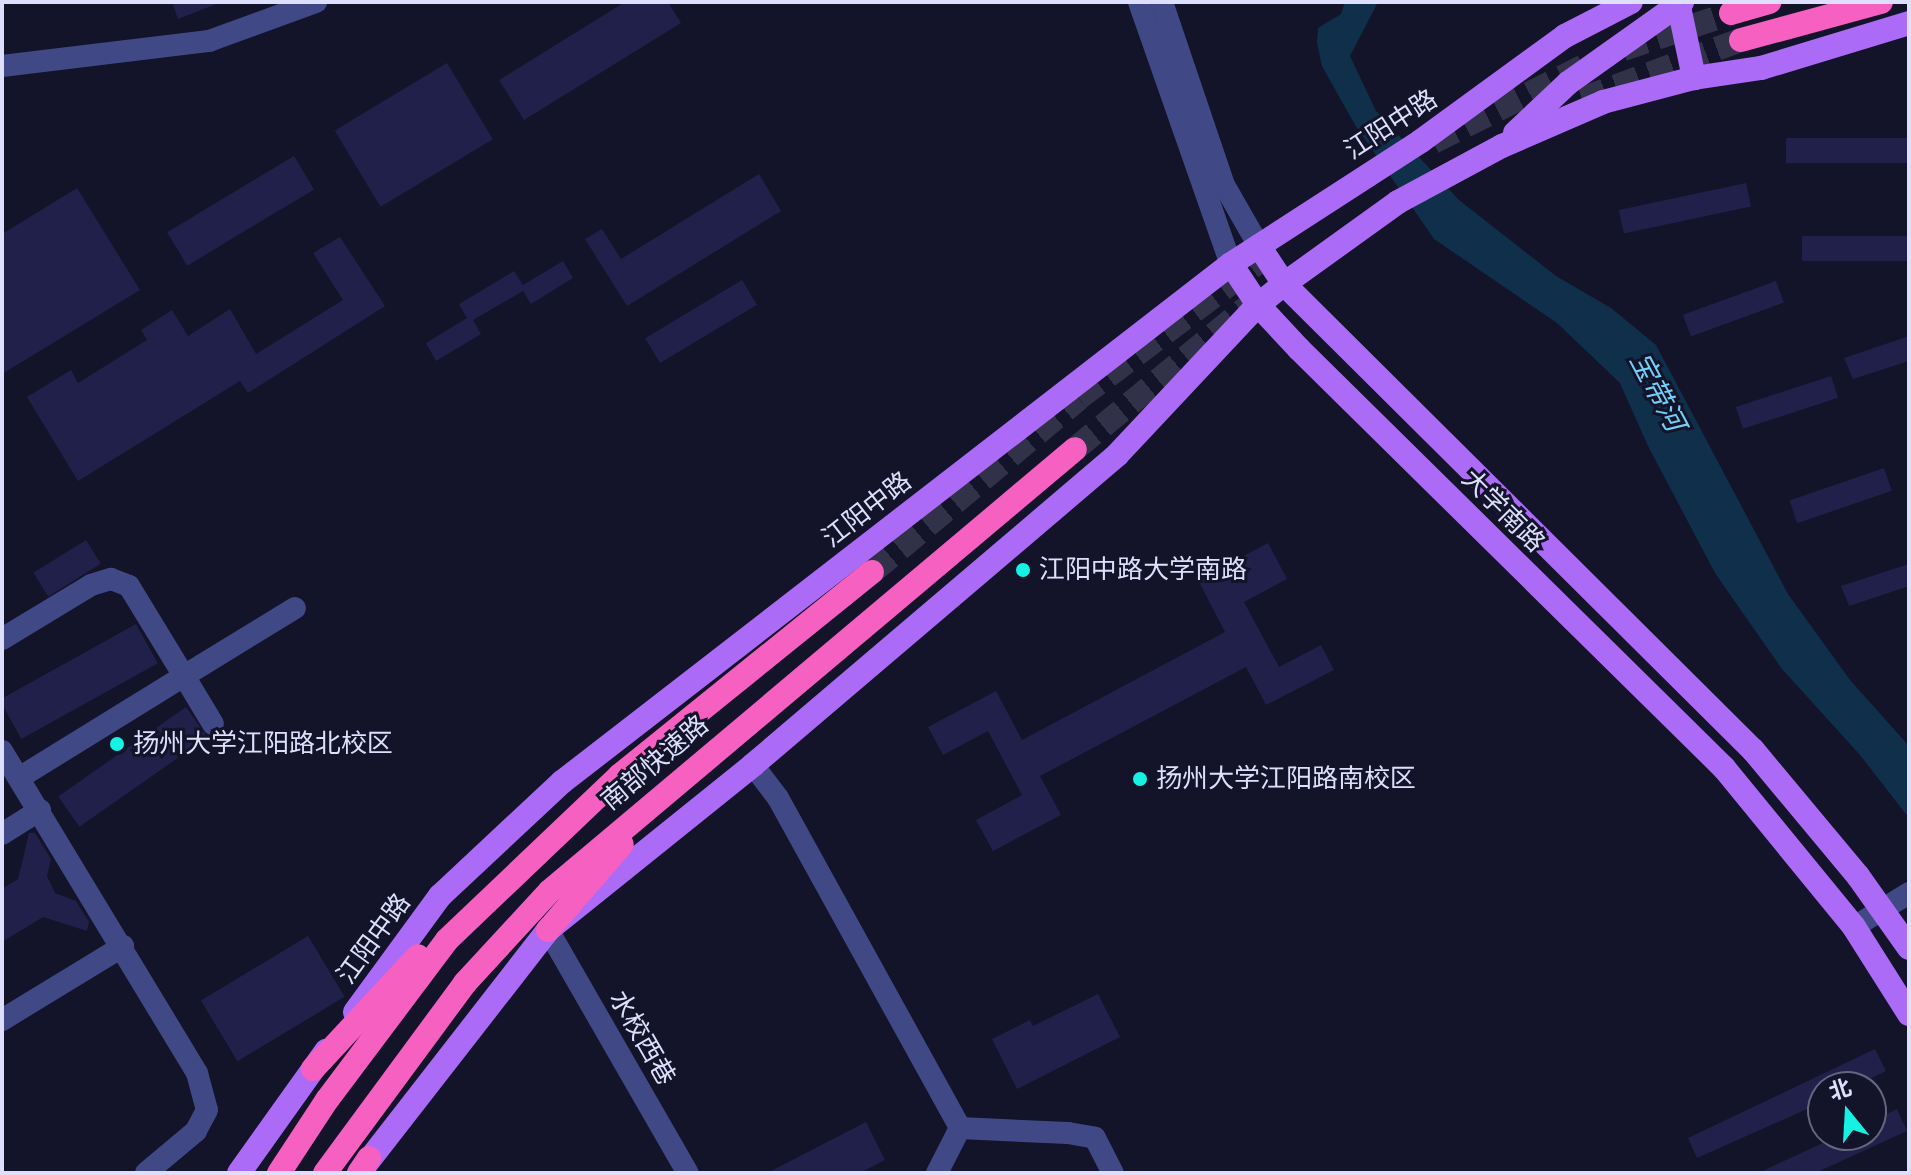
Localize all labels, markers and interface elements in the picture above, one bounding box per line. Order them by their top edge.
street label: 江阳中路 [1339,84,1443,166]
water label: 宝带河 [1622,347,1692,437]
street label: 大学南路 [1455,463,1551,559]
street label: 江阳中路 [816,466,918,554]
place label: 江阳中路大学南路 [1039,554,1247,586]
marker: 江阳中路大学南路 [1014,561,1032,579]
street label: 南部快速路 [595,709,715,817]
place label: 扬州大学江阳路北校区 [133,728,393,760]
marker: 扬州大学江阳路北校区 [108,735,126,753]
place label: 扬州大学江阳路南校区 [1156,763,1416,795]
marker: 扬州大学江阳路南校区 [1131,770,1149,788]
street label: 江阳中路 [331,888,417,990]
street label: 水校西巷 [602,985,682,1091]
north arrow [1807,1071,1887,1151]
text: 北 [1826,1074,1855,1106]

